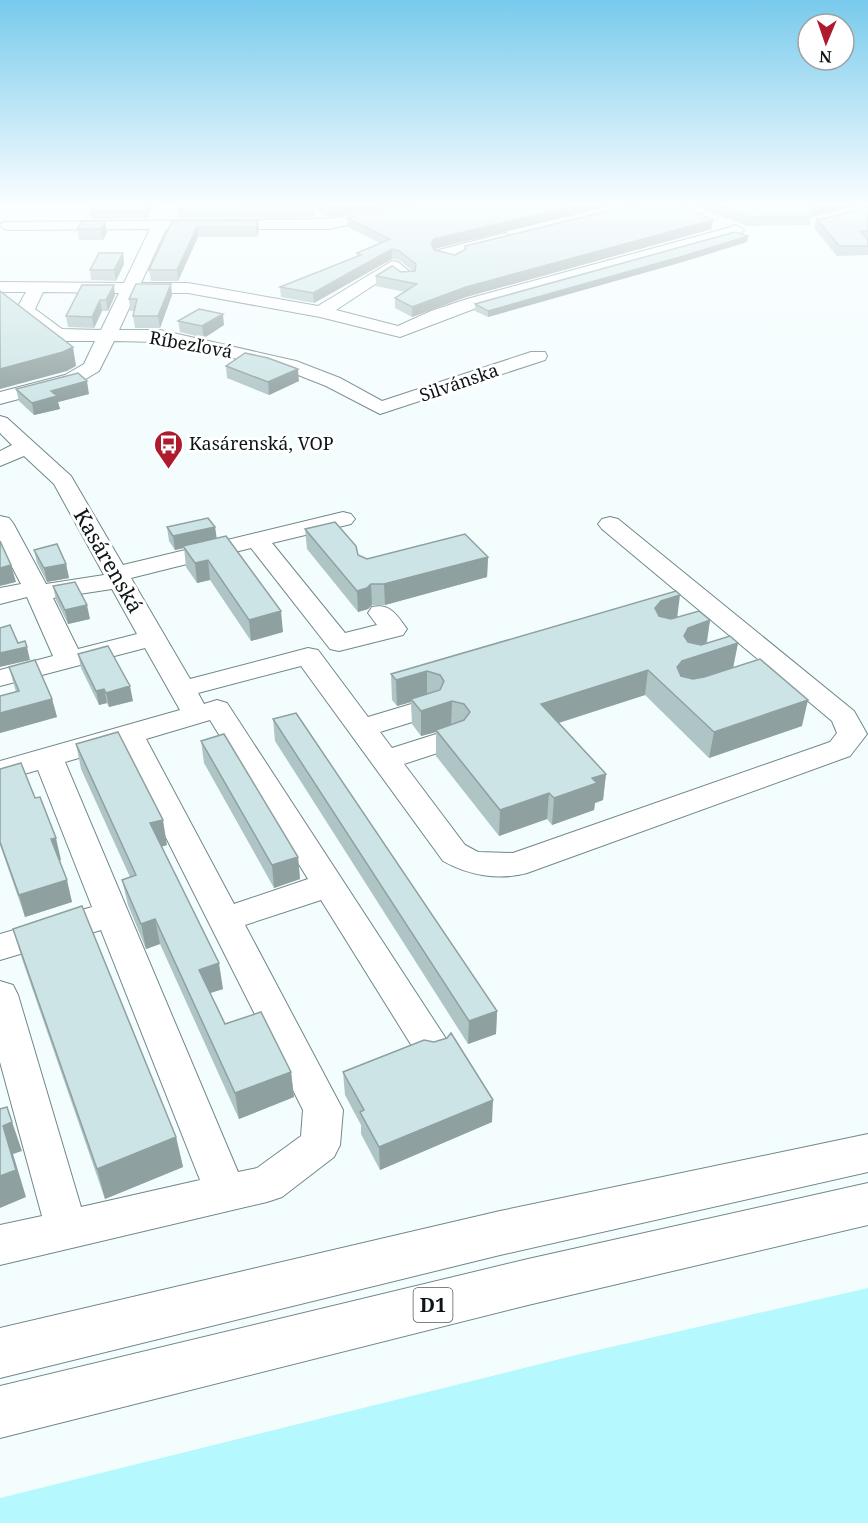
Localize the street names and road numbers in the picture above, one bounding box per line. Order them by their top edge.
street label: Ríbezľová [148,325,235,363]
street label: Silvánska [416,357,501,407]
street label: Kasárenská [68,503,150,618]
road number: D1 [414,1288,452,1322]

